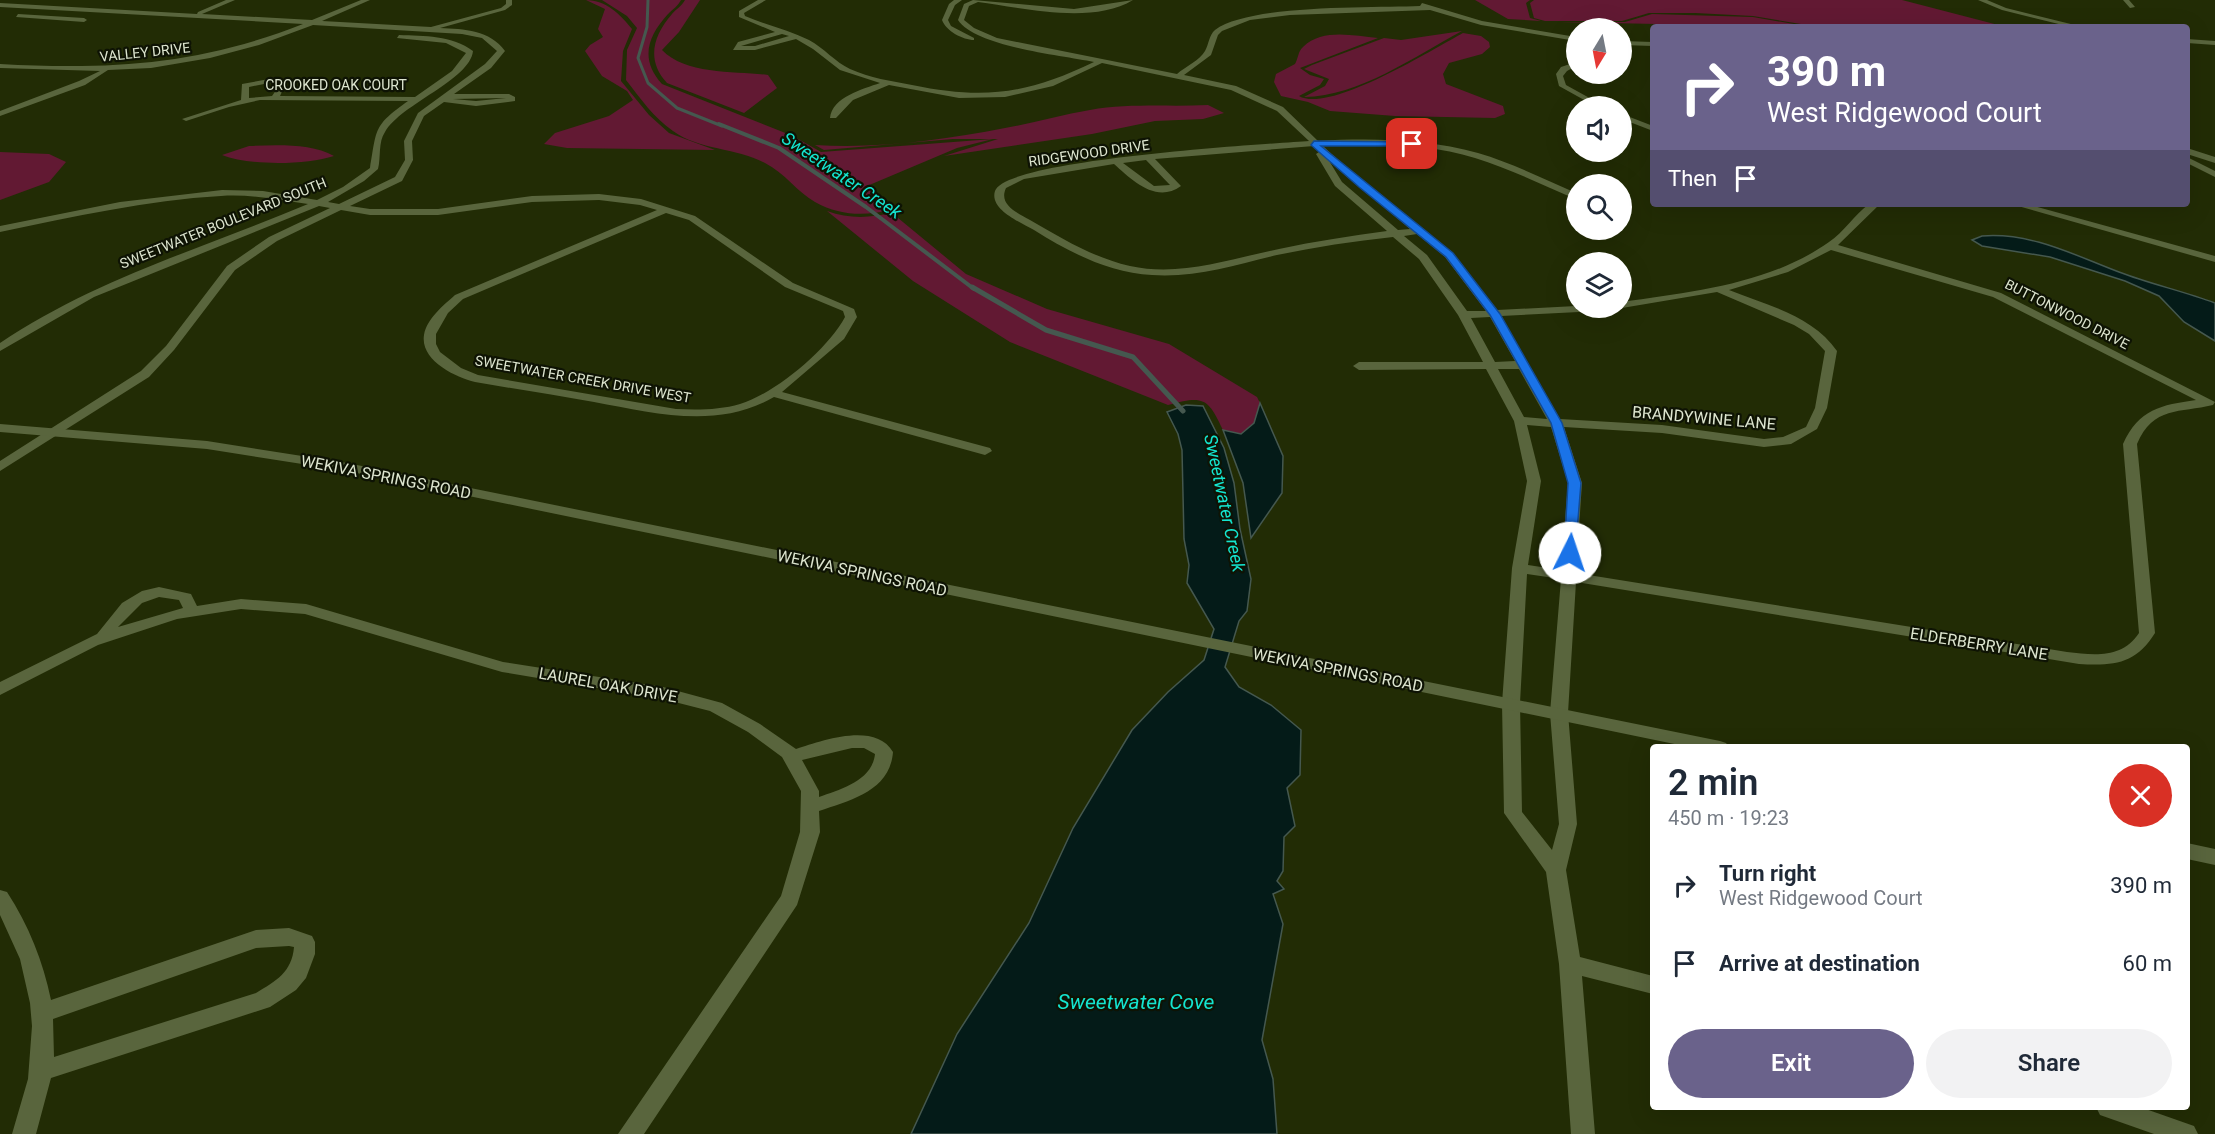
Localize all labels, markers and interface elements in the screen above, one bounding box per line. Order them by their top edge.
north arrow [1566,18,1632,84]
map controls [1566,18,1632,318]
street label: VALLEY DRIVE [99,39,191,65]
text: 390 m [1767,47,1886,96]
icon: right [1668,48,1746,126]
street label: CROOKED OAK COURT [265,77,407,93]
button: sound [1566,96,1632,162]
text: West Ridgewood Court [1767,97,2042,129]
pin [1386,118,1437,169]
water label: Sweetwater Creek [778,127,907,224]
icon: arrive [1395,127,1428,160]
street label: RIDGEWOOD DRIVE [1028,137,1151,169]
icon: arrive [1729,162,1762,195]
text: Then [1668,166,1717,191]
street label: SWEETWATER BOULEVARD SOUTH [117,174,329,272]
button: search [1566,174,1632,240]
button: layers [1566,252,1632,318]
street label: BUTTONWOOD DRIVE [2002,276,2132,352]
street label: SWEETWATER CREEK DRIVE WEST [474,352,693,406]
street label: BRANDYWINE LANE [1631,402,1777,434]
water label: Sweetwater Creek [1200,432,1250,575]
street label: WEKIVA SPRINGS ROAD [299,451,473,503]
position arrow [1538,521,1602,585]
street label: WEKIVA SPRINGS ROAD [775,546,949,600]
street label: ELDERBERRY LANE [1909,624,2049,664]
street label: WEKIVA SPRINGS ROAD [1251,644,1425,696]
street label: LAUREL OAK DRIVE [537,663,679,707]
text: 2 min [1668,762,1758,804]
button: close [2109,764,2172,827]
text: 450 m · 19:23 [1668,806,1789,830]
text: Turn right [1719,861,1816,886]
icon: right [1668,869,1701,902]
text: 390 m [2110,873,2172,898]
text: West Ridgewood Court [1719,886,1923,910]
icon: arrive [1668,947,1701,980]
text: Arrive at destination [1719,951,1920,976]
text: 60 m [2123,951,2172,976]
water label: Sweetwater Cove [1058,990,1215,1014]
button: Exit [1668,1029,1914,1098]
button: Share [1926,1029,2172,1098]

